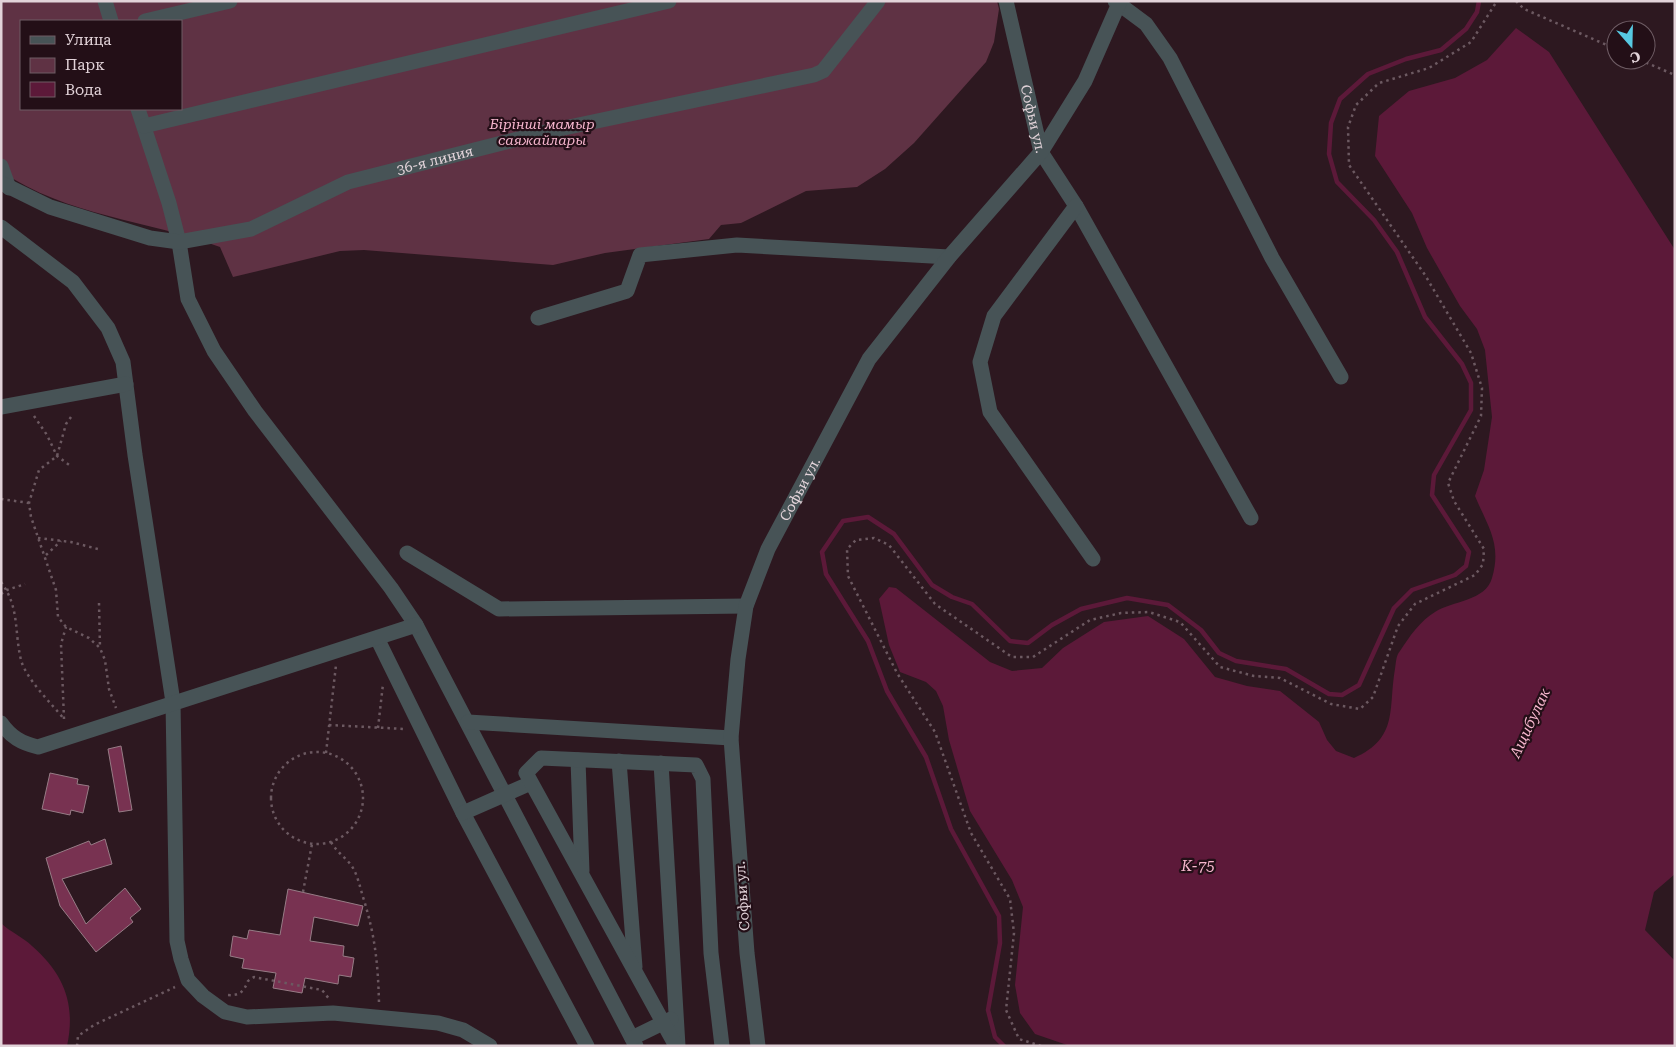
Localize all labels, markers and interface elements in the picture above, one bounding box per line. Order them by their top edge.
legend [20,20,182,110]
north arrow [1606,20,1656,70]
text: Улица [65,31,111,49]
text: С [1628,48,1643,66]
text: Парк [65,56,105,74]
text: Вода [65,81,102,99]
street label: Софьи ул. [1018,83,1049,155]
park label: Бірінші мамыр саяжайлары [488,116,595,148]
street label: 36-я линия [395,143,475,177]
street label: Софьи ул. [776,455,823,524]
water label: Ащибулак [1506,685,1554,761]
water label: К-75 [1180,857,1215,875]
street label: Софьи ул. [732,861,752,931]

